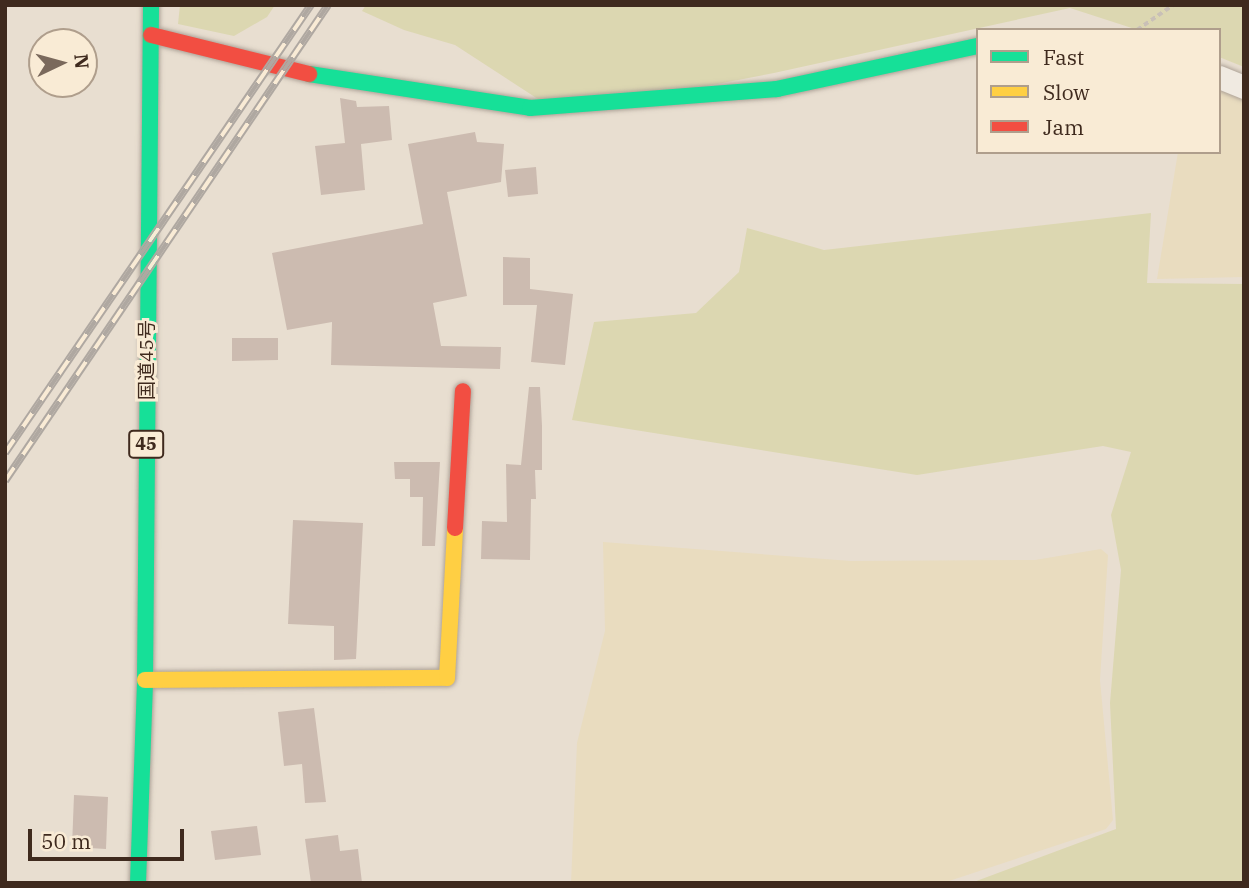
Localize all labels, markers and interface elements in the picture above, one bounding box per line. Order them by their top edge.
north arrow [28,28,98,98]
legend [976,28,1221,154]
text: Fast [1043,43,1084,71]
text: N [69,53,95,70]
text: Slow [1043,78,1090,106]
text: Jam [1043,113,1084,141]
street label: 国道45号 [136,320,158,400]
road number: 45 [127,430,165,458]
scale bar [32,814,187,858]
text: 50 m [41,827,91,855]

